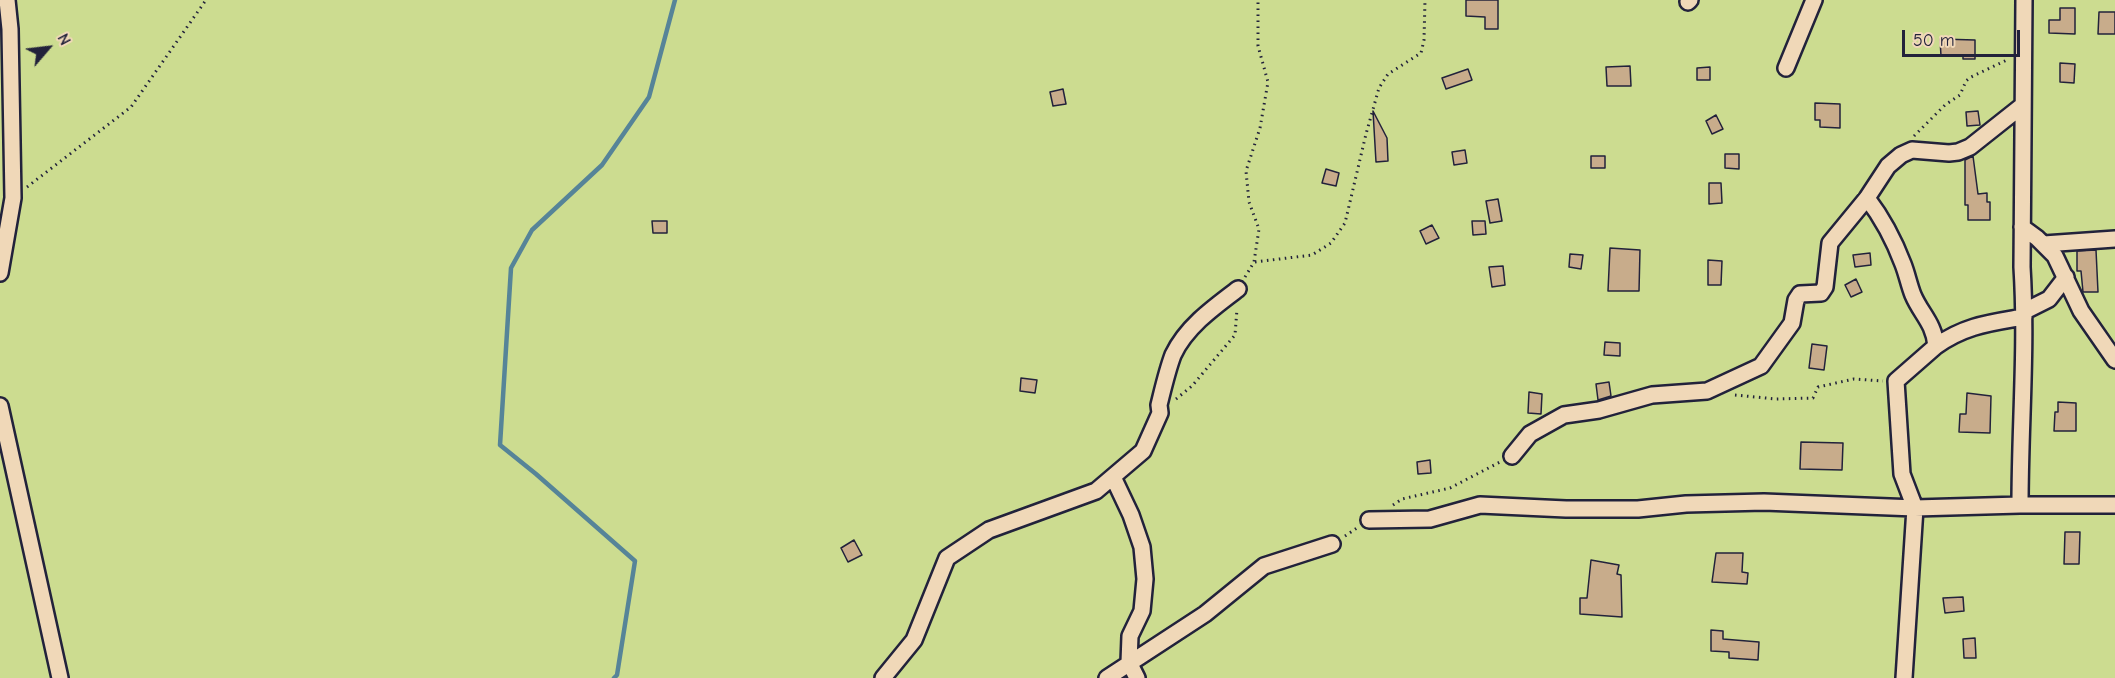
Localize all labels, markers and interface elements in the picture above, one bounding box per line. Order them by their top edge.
north arrow [18,18,78,78]
scale bar [1905,18,2024,56]
text: 50 m [1913,30,1955,51]
text: N [53,31,74,48]

